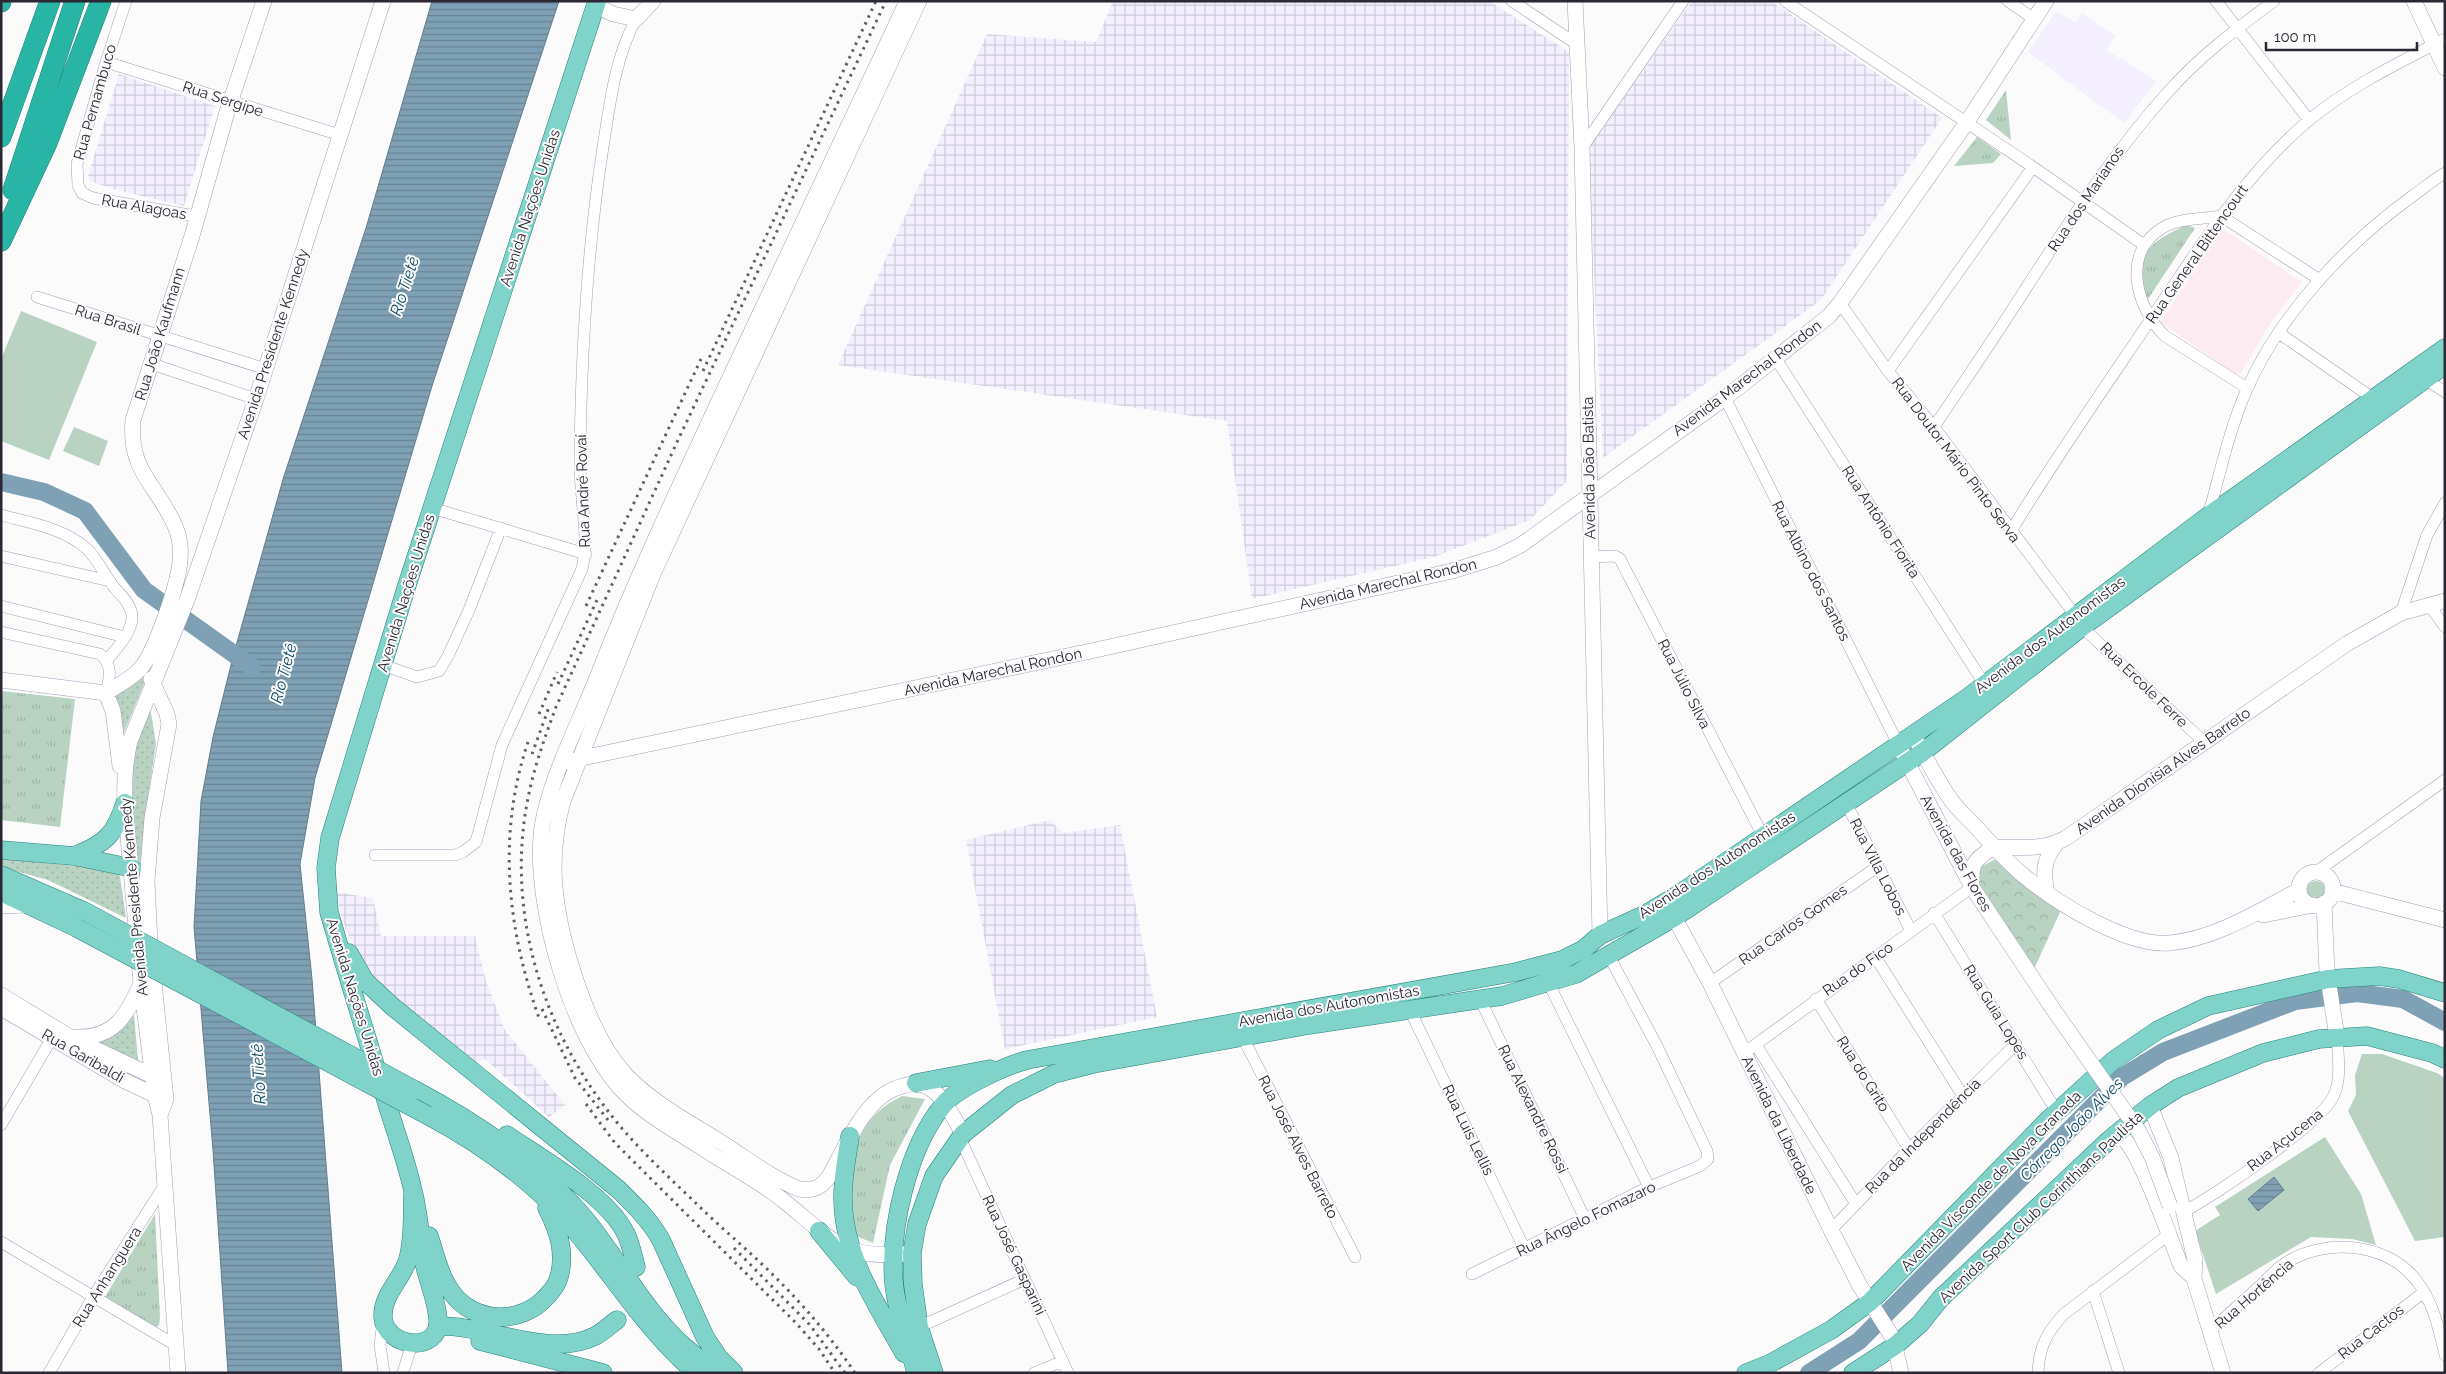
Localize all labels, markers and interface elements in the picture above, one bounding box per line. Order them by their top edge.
scale bar [2266,20,2417,52]
text: 100 m [2274,28,2316,46]
street label: Rua Pernambuco [70,42,120,162]
street label: Rua Sergipe [180,77,266,121]
street label: Avenida Nações Unidas [496,127,564,289]
street label: Rua dos Marianos [2044,143,2128,255]
street label: Rua General Bittencourt [2142,181,2252,327]
street label: Rua Alagoas [100,191,188,223]
street label: Avenida Presidente Kennedy [234,246,312,442]
water label: Rio Tietê [386,254,423,318]
street label: Rua João Kaufmann [131,265,189,403]
street label: Rua Brasil [73,301,144,339]
street label: Avenida Marechal Rondon [1669,316,1825,440]
street label: Rua Doutor Mário Pinto Serva [1888,374,2024,546]
street label: Avenida João Batista [1579,396,1599,540]
street label: Rua André Rovaí [572,433,594,548]
street label: Rua Antônio Fiorita [1838,462,1924,582]
street label: Rua Albino dos Santos [1768,498,1854,644]
street label: Avenida Nações Unidas [373,512,439,674]
street label: Avenida Marechal Rondon [1298,555,1478,613]
street label: Avenida dos Autonomistas [1971,573,2129,697]
street label: Rua Júlio Silva [1654,636,1714,732]
street label: Rua Ercole Ferre [2096,639,2192,731]
water label: Rio Tietê [266,641,301,705]
street label: Avenida Marechal Rondon [902,644,1084,700]
street label: Avenida Dionísia Alves Barreto [2072,704,2254,838]
street label: Avenida das Flores [1916,791,1996,915]
street label: Avenida Presidente Kennedy [116,797,152,997]
street label: Avenida dos Autonomistas [1635,807,1799,923]
street label: Rua Villa Lobos [1846,815,1910,919]
street label: Rua Carlos Gomes [1735,881,1851,969]
street label: Avenida Nações Unidas [322,916,388,1078]
street label: Rua do Fico [1819,938,1897,1000]
street label: Rua Guia Lopes [1960,961,2032,1063]
street label: Avenida dos Autonomistas [1237,981,1421,1031]
street label: Rua Garibaldi [39,1025,127,1087]
street label: Rua do Grito [1833,1033,1893,1115]
street label: Rua Alexandre Rossi [1494,1042,1572,1176]
water label: Rio Tietê [247,1043,270,1105]
street label: Avenida da Liberdade [1738,1053,1820,1197]
street label: Rua José Alves Barreto [1254,1072,1342,1222]
water label: Córrego João Alves [2016,1073,2127,1185]
street label: Rua da Independência [1862,1075,1984,1197]
street label: Rua Luis Lellis [1438,1082,1498,1178]
street label: Avenida Visconde de Nova Granada [1897,1087,2085,1275]
street label: Rua Açucena [2244,1105,2326,1175]
street label: Avenida Sport Club Corinthians Paulista [1935,1107,2147,1307]
street label: Rua Ângelo Fomazaro [1513,1177,1659,1261]
street label: Rua José Gasparini [978,1192,1050,1318]
street label: Rua Anhanguera [69,1223,145,1331]
street label: Rua Hortência [2211,1255,2297,1333]
street label: Rua Cactos [2335,1301,2407,1363]

